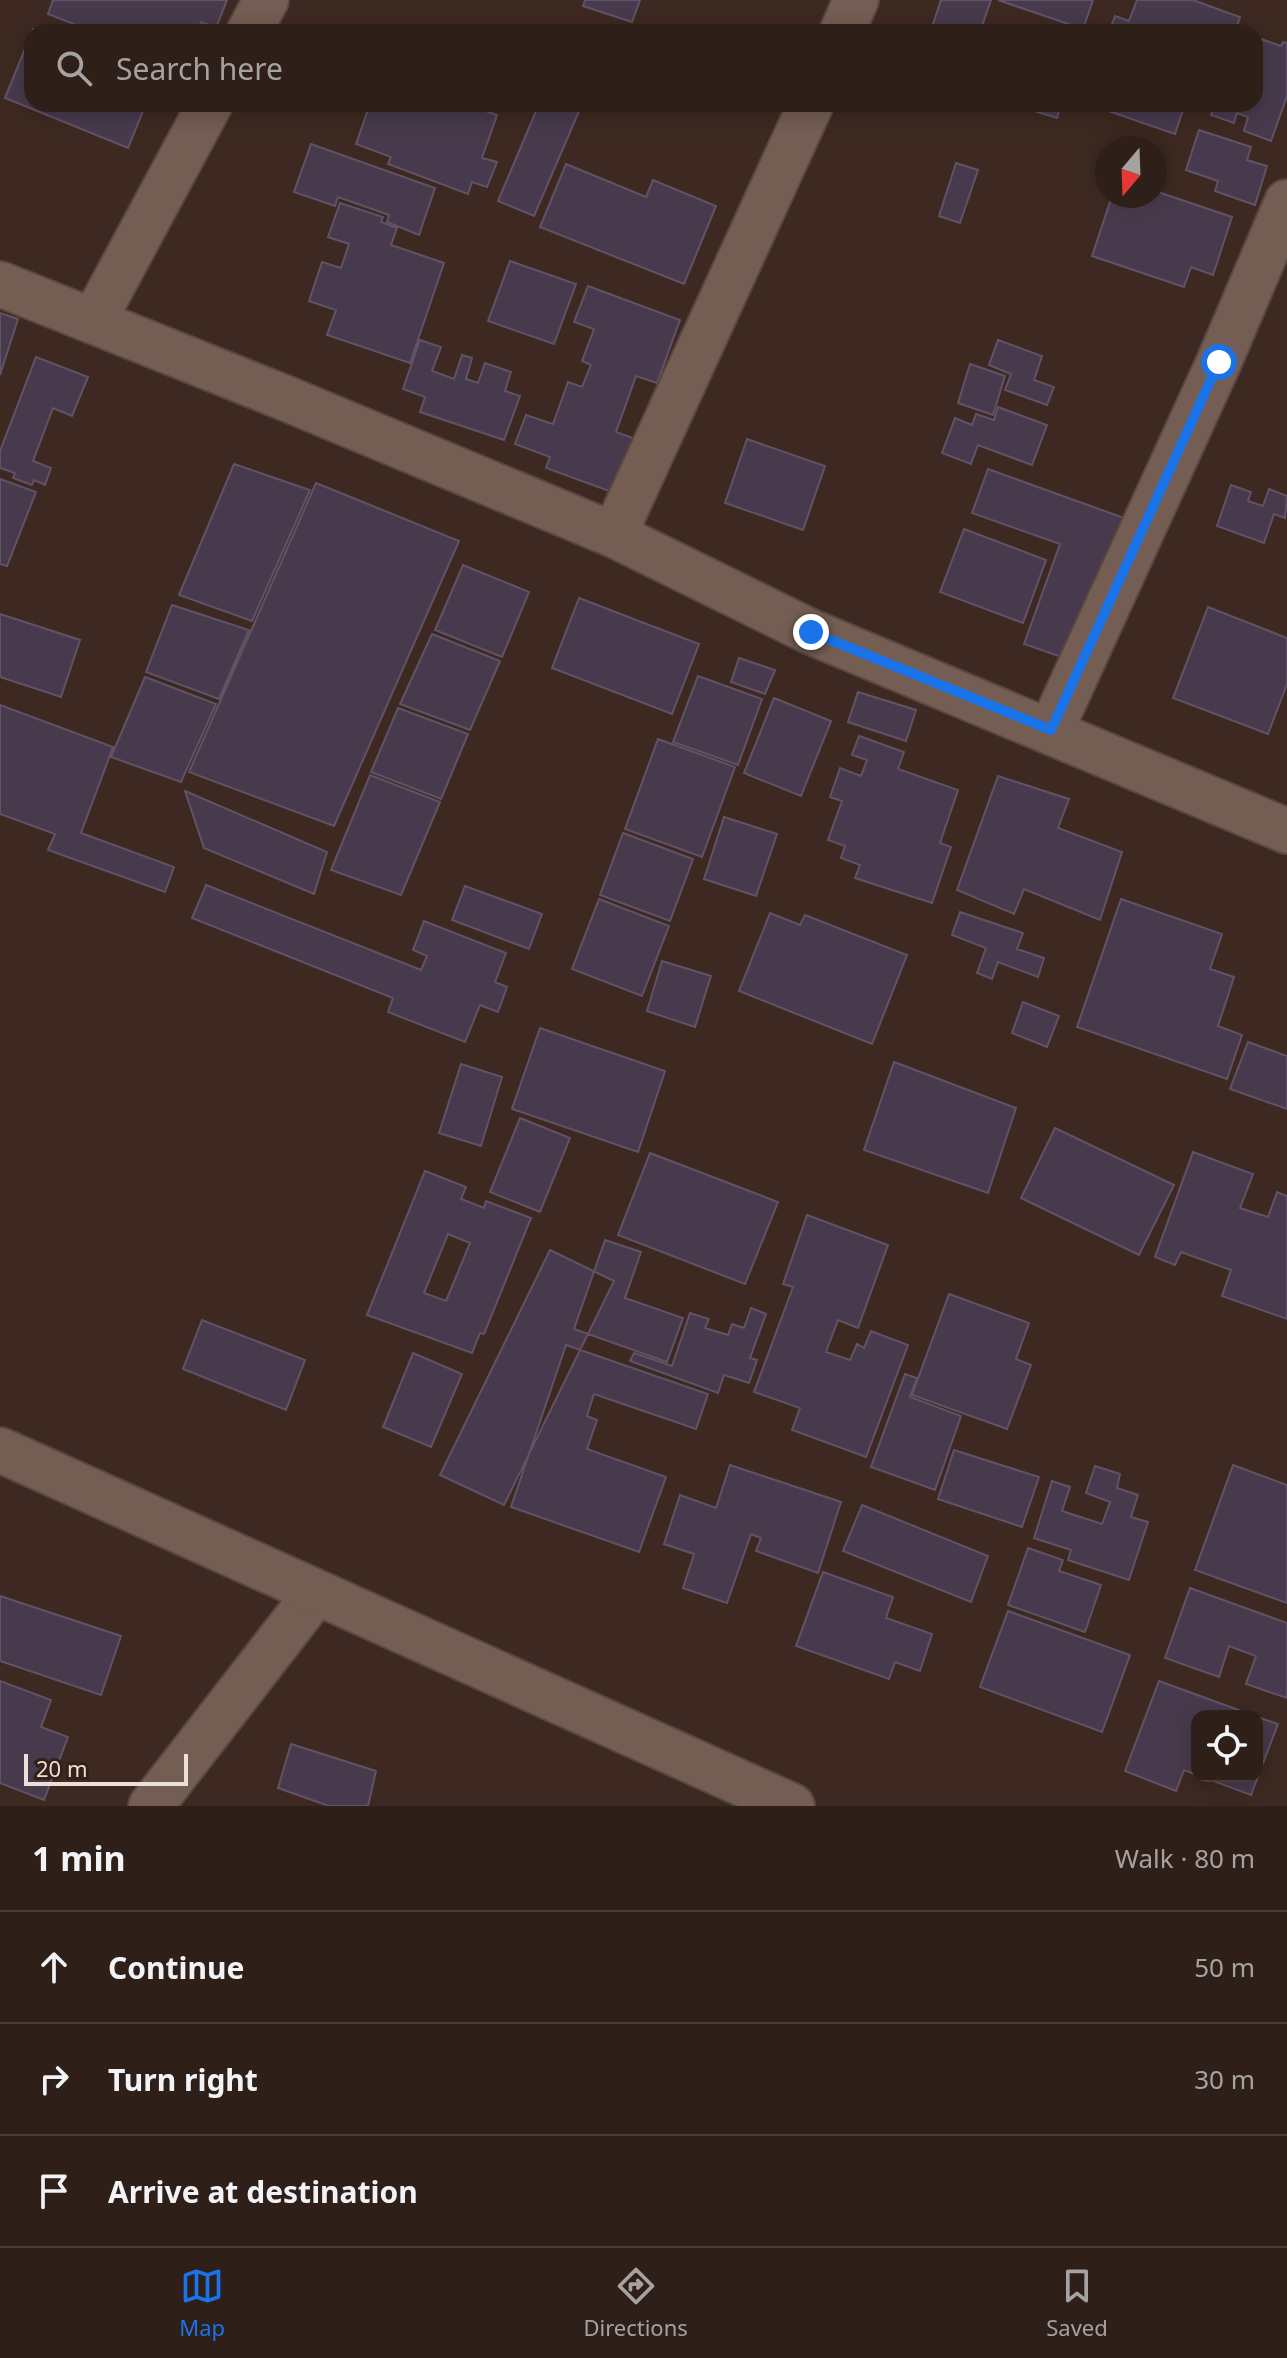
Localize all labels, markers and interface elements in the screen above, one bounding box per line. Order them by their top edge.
search box [24,24,1263,112]
icon: search [52,46,96,90]
text: Search here [116,48,283,89]
north arrow [1095,136,1167,208]
route start [1201,344,1237,380]
route end [793,614,829,650]
map controls [1191,1710,1263,1782]
button: locate [1191,1710,1263,1782]
scale bar [24,1750,188,1786]
text: 20 m [36,1753,87,1783]
text: 1 min [32,1835,126,1881]
text: Walk · 80 m [1115,1840,1255,1876]
icon: ahead [32,1945,76,1989]
text: Continue [108,1947,244,1988]
text: 50 m [1194,1949,1255,1985]
icon: right [32,2057,76,2101]
text: Turn right [108,2059,258,2100]
text: 30 m [1194,2061,1255,2097]
icon: arrive [32,2169,76,2213]
text: Arrive at destination [108,2171,418,2212]
tab: Map [179,2264,225,2342]
tab: Directions [583,2264,688,2342]
tab: Saved [1046,2264,1108,2342]

